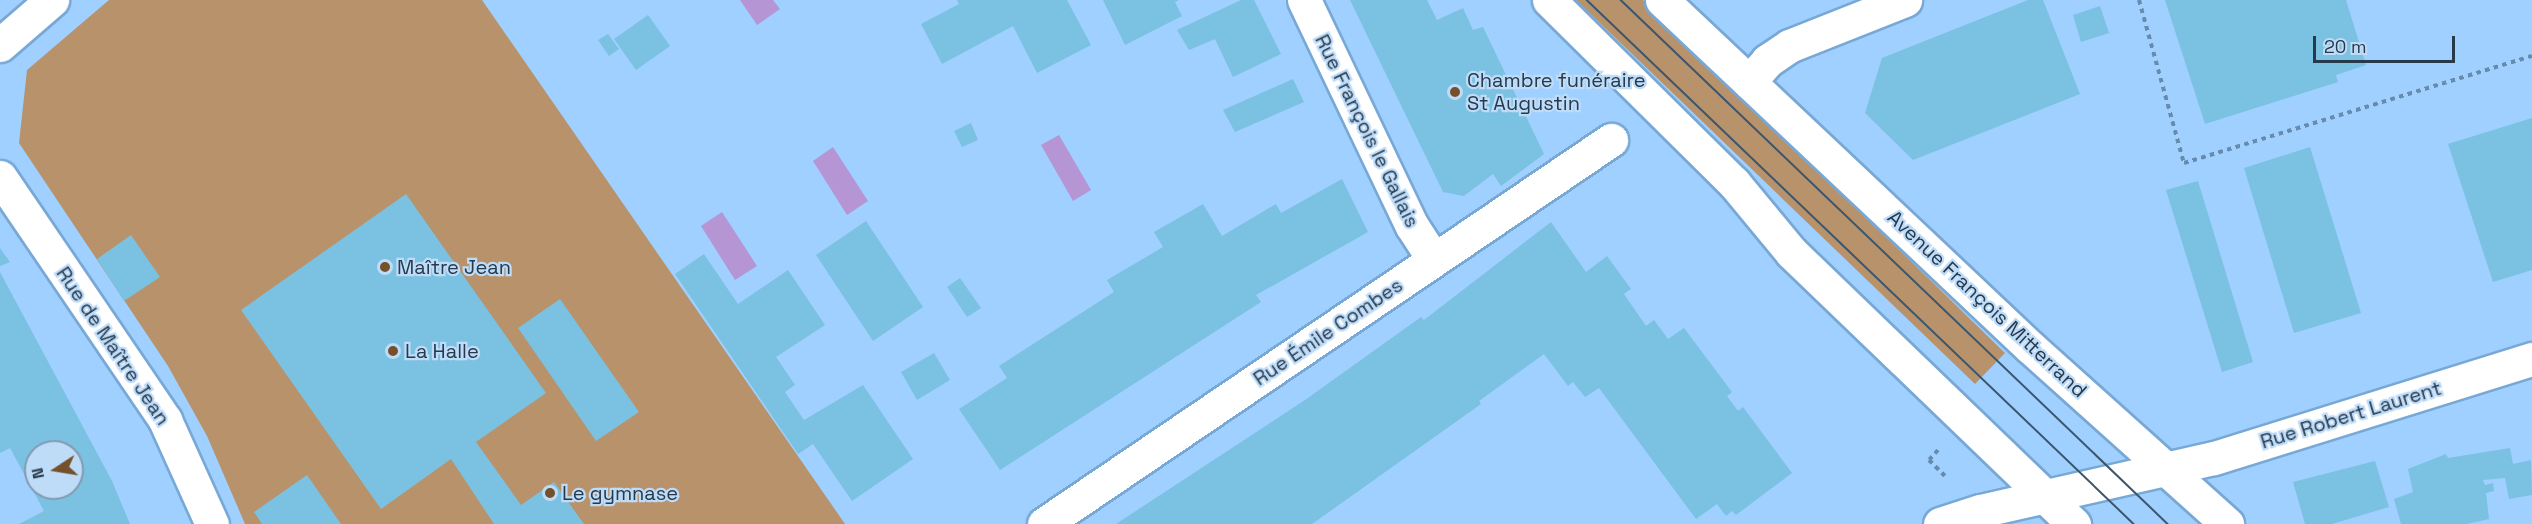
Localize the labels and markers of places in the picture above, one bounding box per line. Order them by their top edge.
place label: Chambre funéraire St Augustin [1467,68,1646,115]
marker: Chambre funéraire St Augustin [1448,85,1462,99]
place label: Maître Jean [397,255,511,279]
marker: Maître Jean [378,260,392,274]
place label: La Halle [405,339,479,363]
marker: La Halle [386,344,400,358]
place label: Le gymnase [562,481,678,505]
marker: Le gymnase [543,486,557,500]

